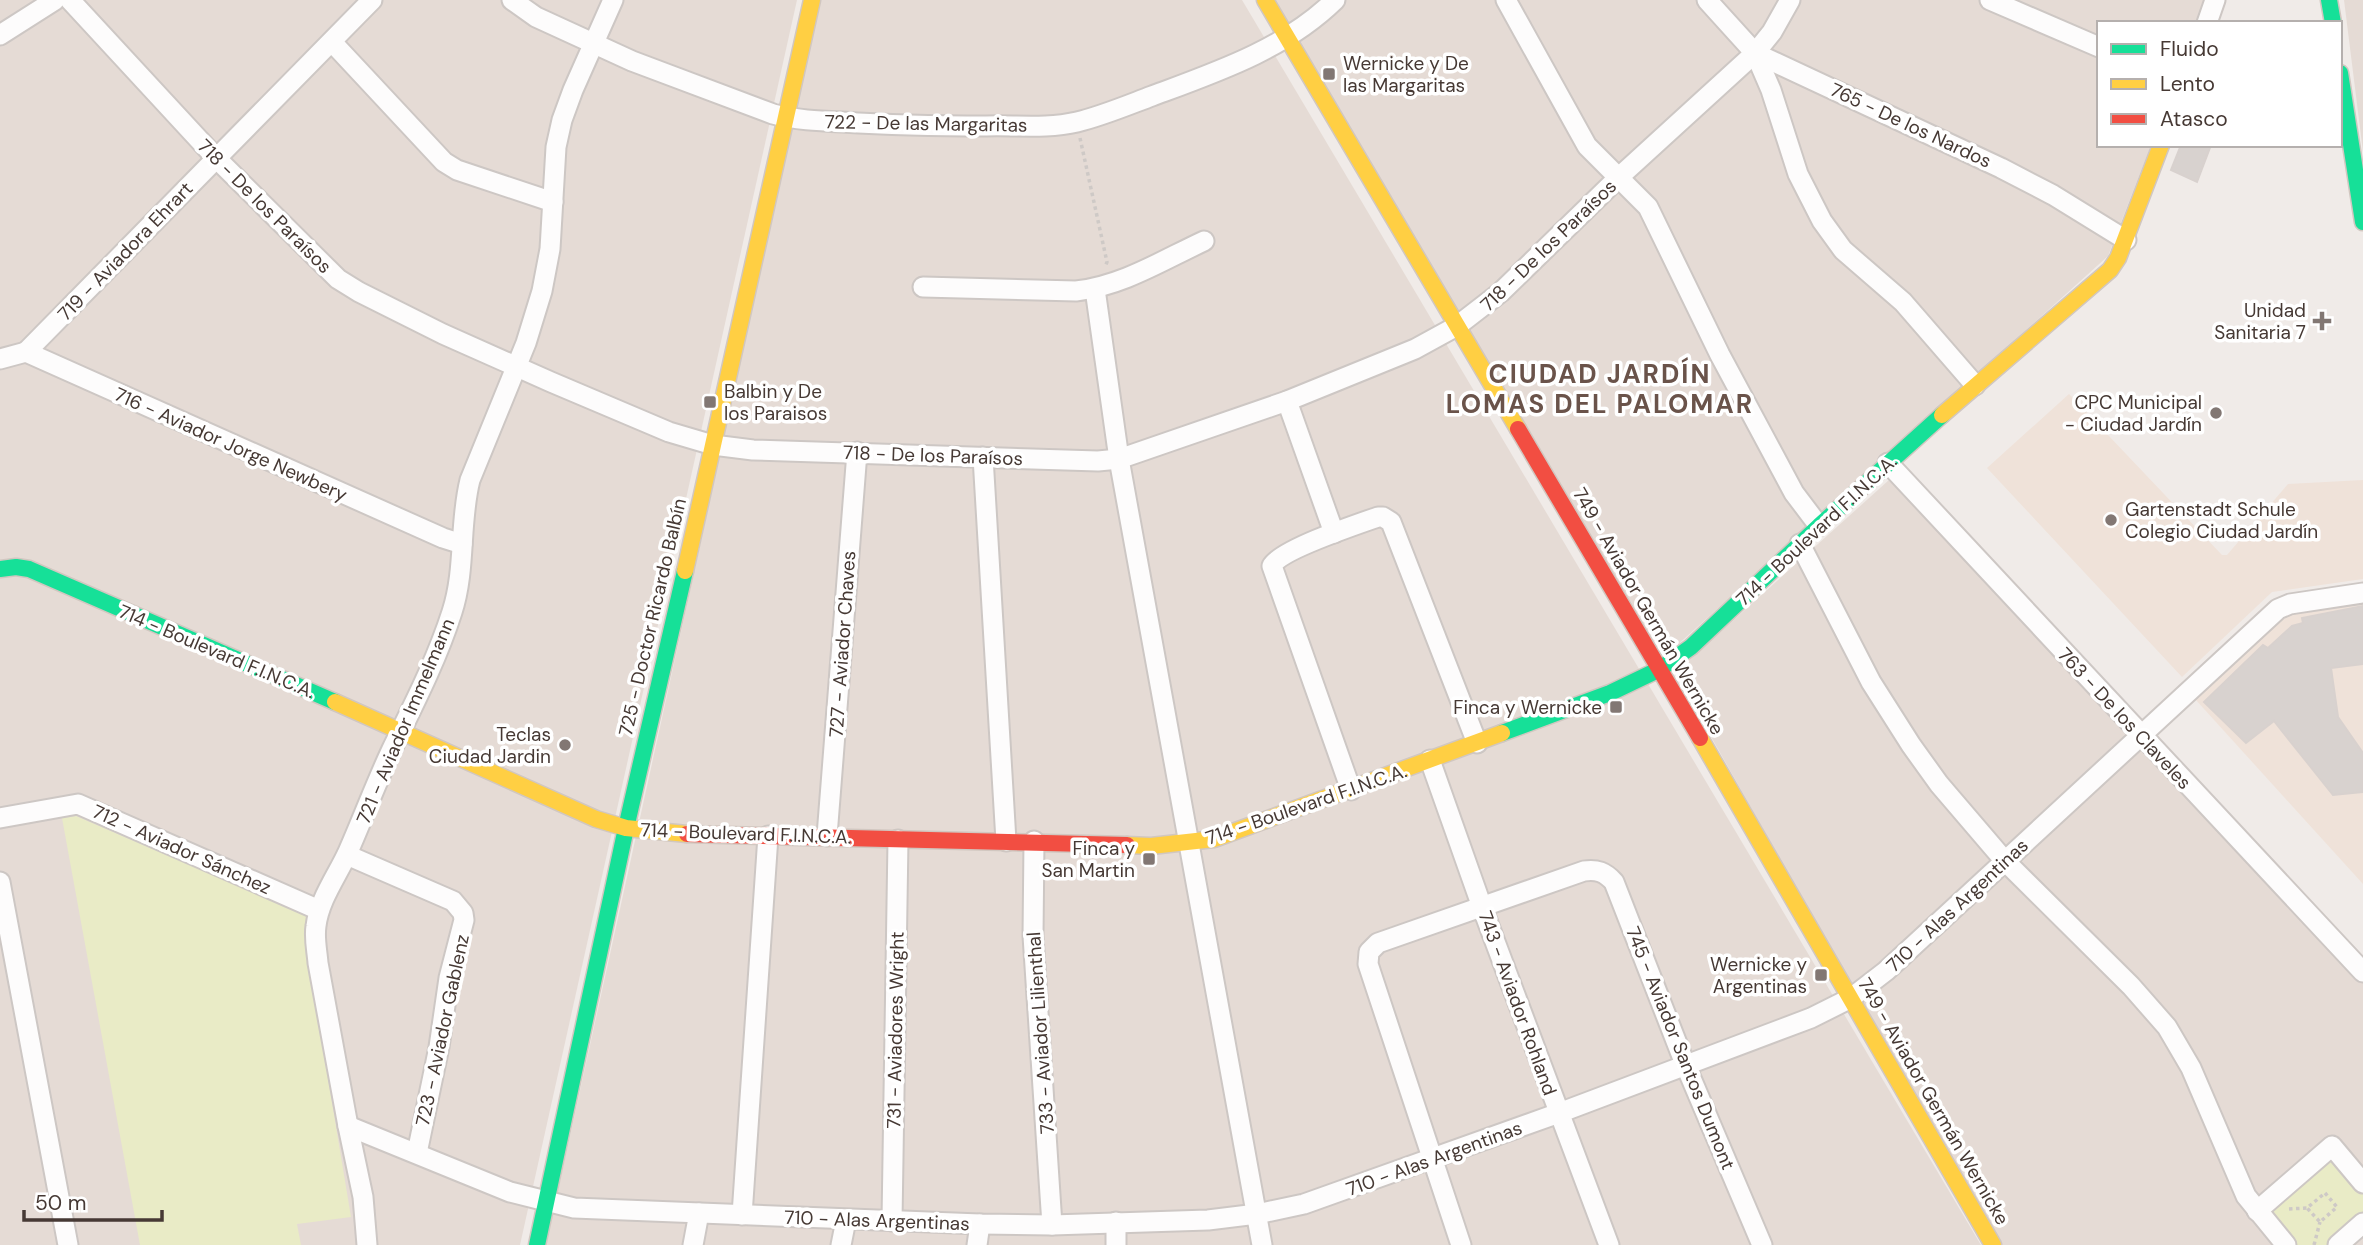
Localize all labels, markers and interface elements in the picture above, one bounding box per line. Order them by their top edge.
legend [2097,21,2342,147]
text: Fluido [2160,35,2219,63]
place label: Wernicke y De las Margaritas [1343,51,1469,98]
marker: Wernicke y De las Margaritas [1321,66,1337,82]
text: Lento [2160,70,2215,98]
street label: 765 - De los Nardos [1826,77,1995,174]
text: Atasco [2160,105,2228,133]
street label: 722 - De las Margaritas [824,109,1028,138]
street label: 718 - De los Paraísos [192,134,337,279]
street label: 718 - De los Paraísos [1475,174,1622,317]
street label: 719 - Aviadora Ehrart [52,176,198,326]
place label: Unidad Sanitaria 7 [2214,298,2306,345]
marker: Unidad Sanitaria 7 [2312,311,2332,331]
district label: CIUDAD JARDÍN LOMAS DEL PALOMAR [1446,357,1754,421]
place label: Balbin y De los Paraisos [724,379,827,426]
street label: 716 - Aviador Jorge Newbery [110,382,352,507]
place label: CPC Municipal - Ciudad Jardín [2065,390,2202,437]
marker: Balbin y De los Paraisos [702,394,718,410]
marker: CPC Municipal - Ciudad Jardín [2208,405,2224,421]
street label: 718 - De los Paraísos [843,440,1023,471]
street label: 714 - Boulevard F.I.N.C.A. [1731,449,1902,611]
street label: 749 - Aviador Germán Wernicke [1567,483,1730,739]
street label: 725 - Doctor Ricardo Balbín [613,496,692,738]
place label: Gartenstadt Schule Colegio Ciudad Jardín [2125,497,2318,544]
marker: Gartenstadt Schule Colegio Ciudad Jardín [2103,512,2119,528]
street label: 727 - Aviador Chaves [824,550,861,738]
street label: 714 - Boulevard F.I.N.C.A. [115,599,319,704]
street label: 721 - Aviador Immelmann [351,615,460,828]
street label: 763 - De los Claveles [2052,642,2197,794]
place label: Finca y Wernicke [1453,695,1602,720]
marker: Finca y Wernicke [1608,699,1624,715]
place label: Teclas Ciudad Jardin [429,722,551,769]
marker: Teclas Ciudad Jardin [557,737,573,753]
street label: 714 - Boulevard F.I.N.C.A. [1202,758,1410,851]
street label: 712 - Aviador Sánchez [89,799,275,900]
street label: 714 - Boulevard F.I.N.C.A. [640,817,852,850]
street label: 710 - Alas Argentinas [1881,833,2034,978]
place label: Finca y San Martin [1041,836,1135,883]
marker: Finca y San Martin [1141,851,1157,867]
street label: 743 - Aviador Rohland [1473,908,1563,1099]
street label: 745 - Aviador Santos Dumont [1620,923,1741,1173]
street label: 731 - Aviadores Wright [881,931,910,1129]
street label: 733 - Aviador Lilienthal [1021,931,1060,1135]
street label: 723 - Aviador Gablenz [410,932,475,1128]
place label: Wernicke y Argentinas [1710,952,1807,999]
marker: Wernicke y Argentinas [1813,967,1829,983]
street label: 749 - Aviador Germán Wernicke [1852,973,2015,1229]
street label: 710 - Alas Argentinas [1343,1115,1526,1202]
scale bar [24,1178,163,1222]
text: 50 m [35,1189,86,1217]
street label: 710 - Alas Argentinas [784,1205,970,1236]

